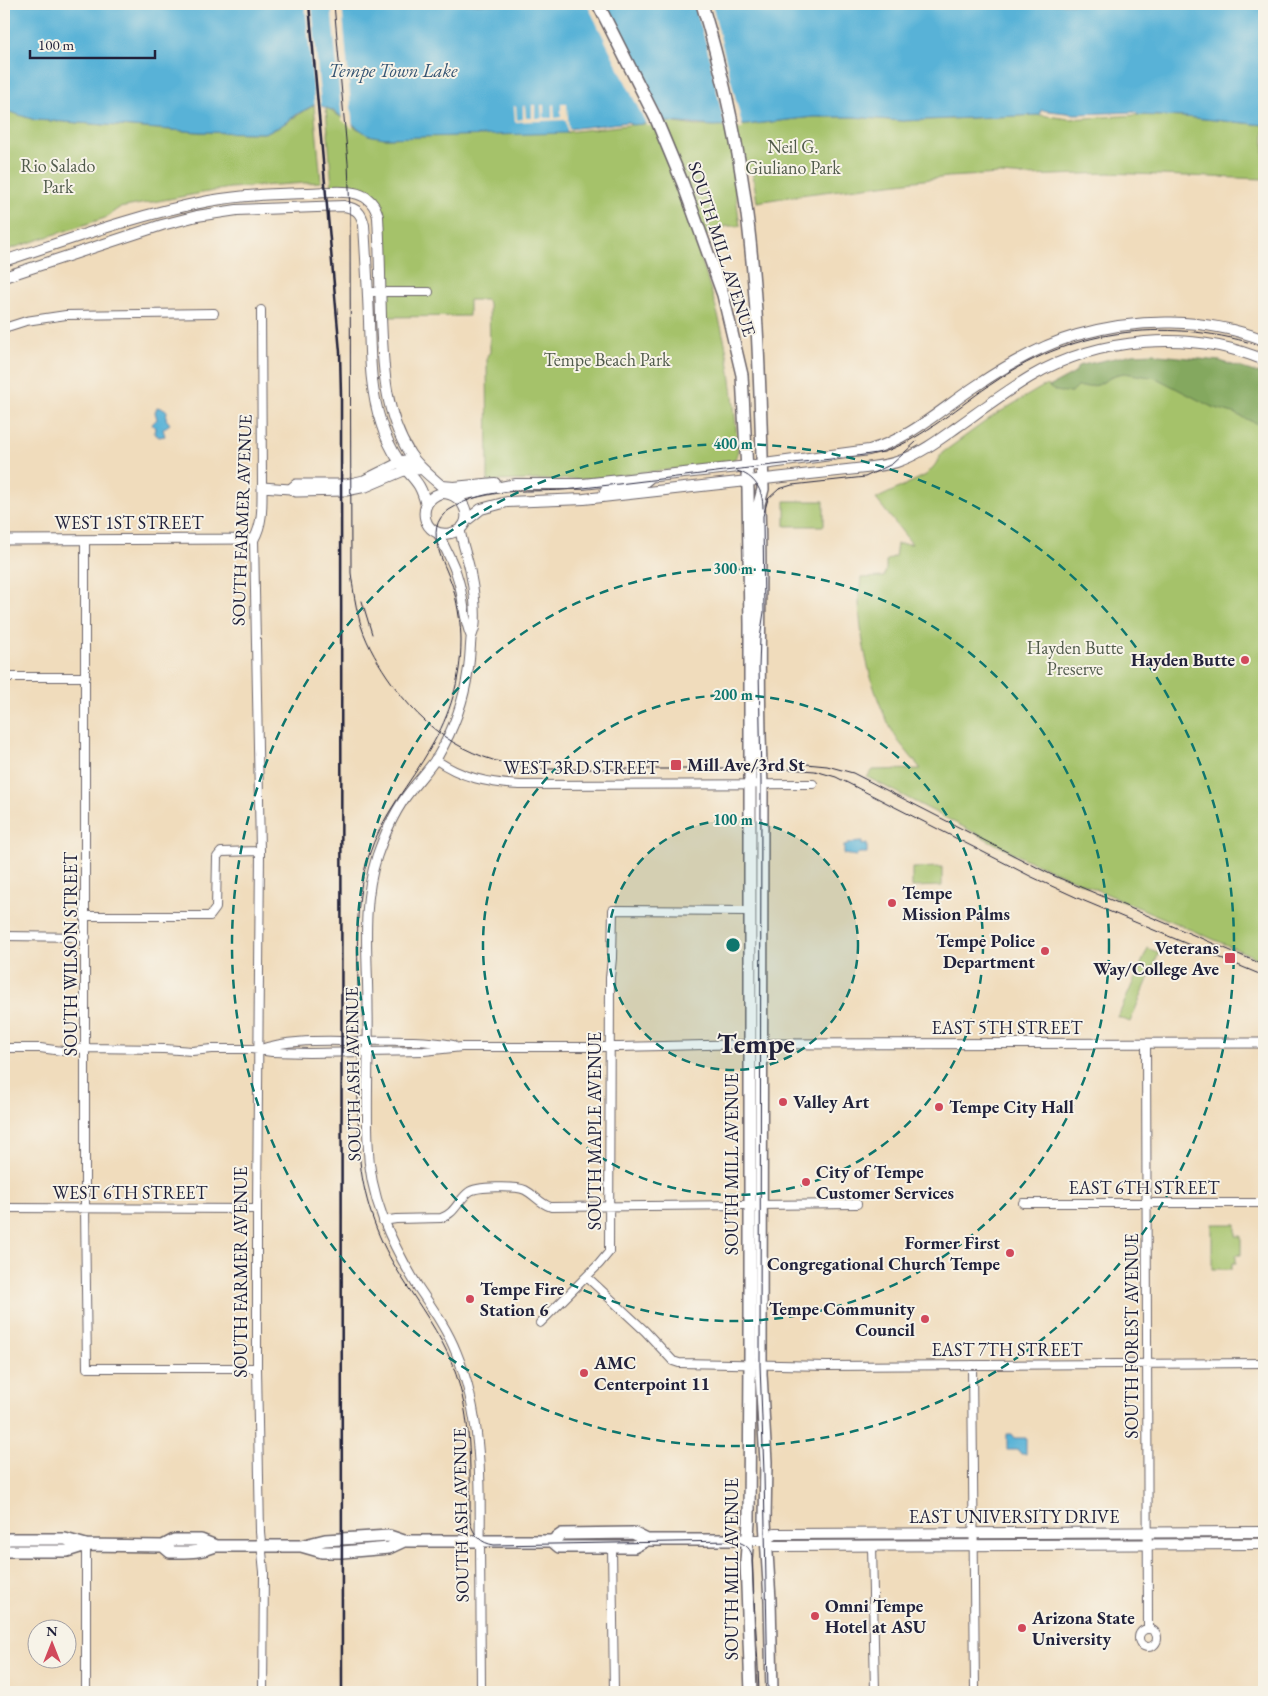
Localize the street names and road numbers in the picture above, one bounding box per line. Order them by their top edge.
street label: SOUTH MILL AVENUE [683,159,762,339]
street label: SOUTH FARMER AVENUE [226,414,257,626]
street label: WEST 1ST STREET [55,511,204,534]
street label: WEST 3RD STREET [504,756,659,779]
street label: SOUTH WILSON STREET [59,851,82,1056]
street label: SOUTH ASH AVENUE [339,987,366,1161]
street label: EAST 5TH STREET [931,1016,1084,1039]
street label: SOUTH MAPLE AVENUE [583,1032,606,1230]
street label: SOUTH MILL AVENUE [720,1073,743,1255]
street label: SOUTH FARMER AVENUE [229,1166,252,1378]
street label: EAST 6TH STREET [1068,1176,1221,1199]
street label: WEST 6TH STREET [52,1181,209,1204]
street label: SOUTH FOREST AVENUE [1120,1233,1143,1439]
street label: EAST 7TH STREET [931,1338,1084,1361]
street label: SOUTH ASH AVENUE [447,1428,474,1602]
street label: SOUTH MILL AVENUE [720,1478,743,1660]
street label: EAST UNIVERSITY DRIVE [909,1505,1119,1528]

